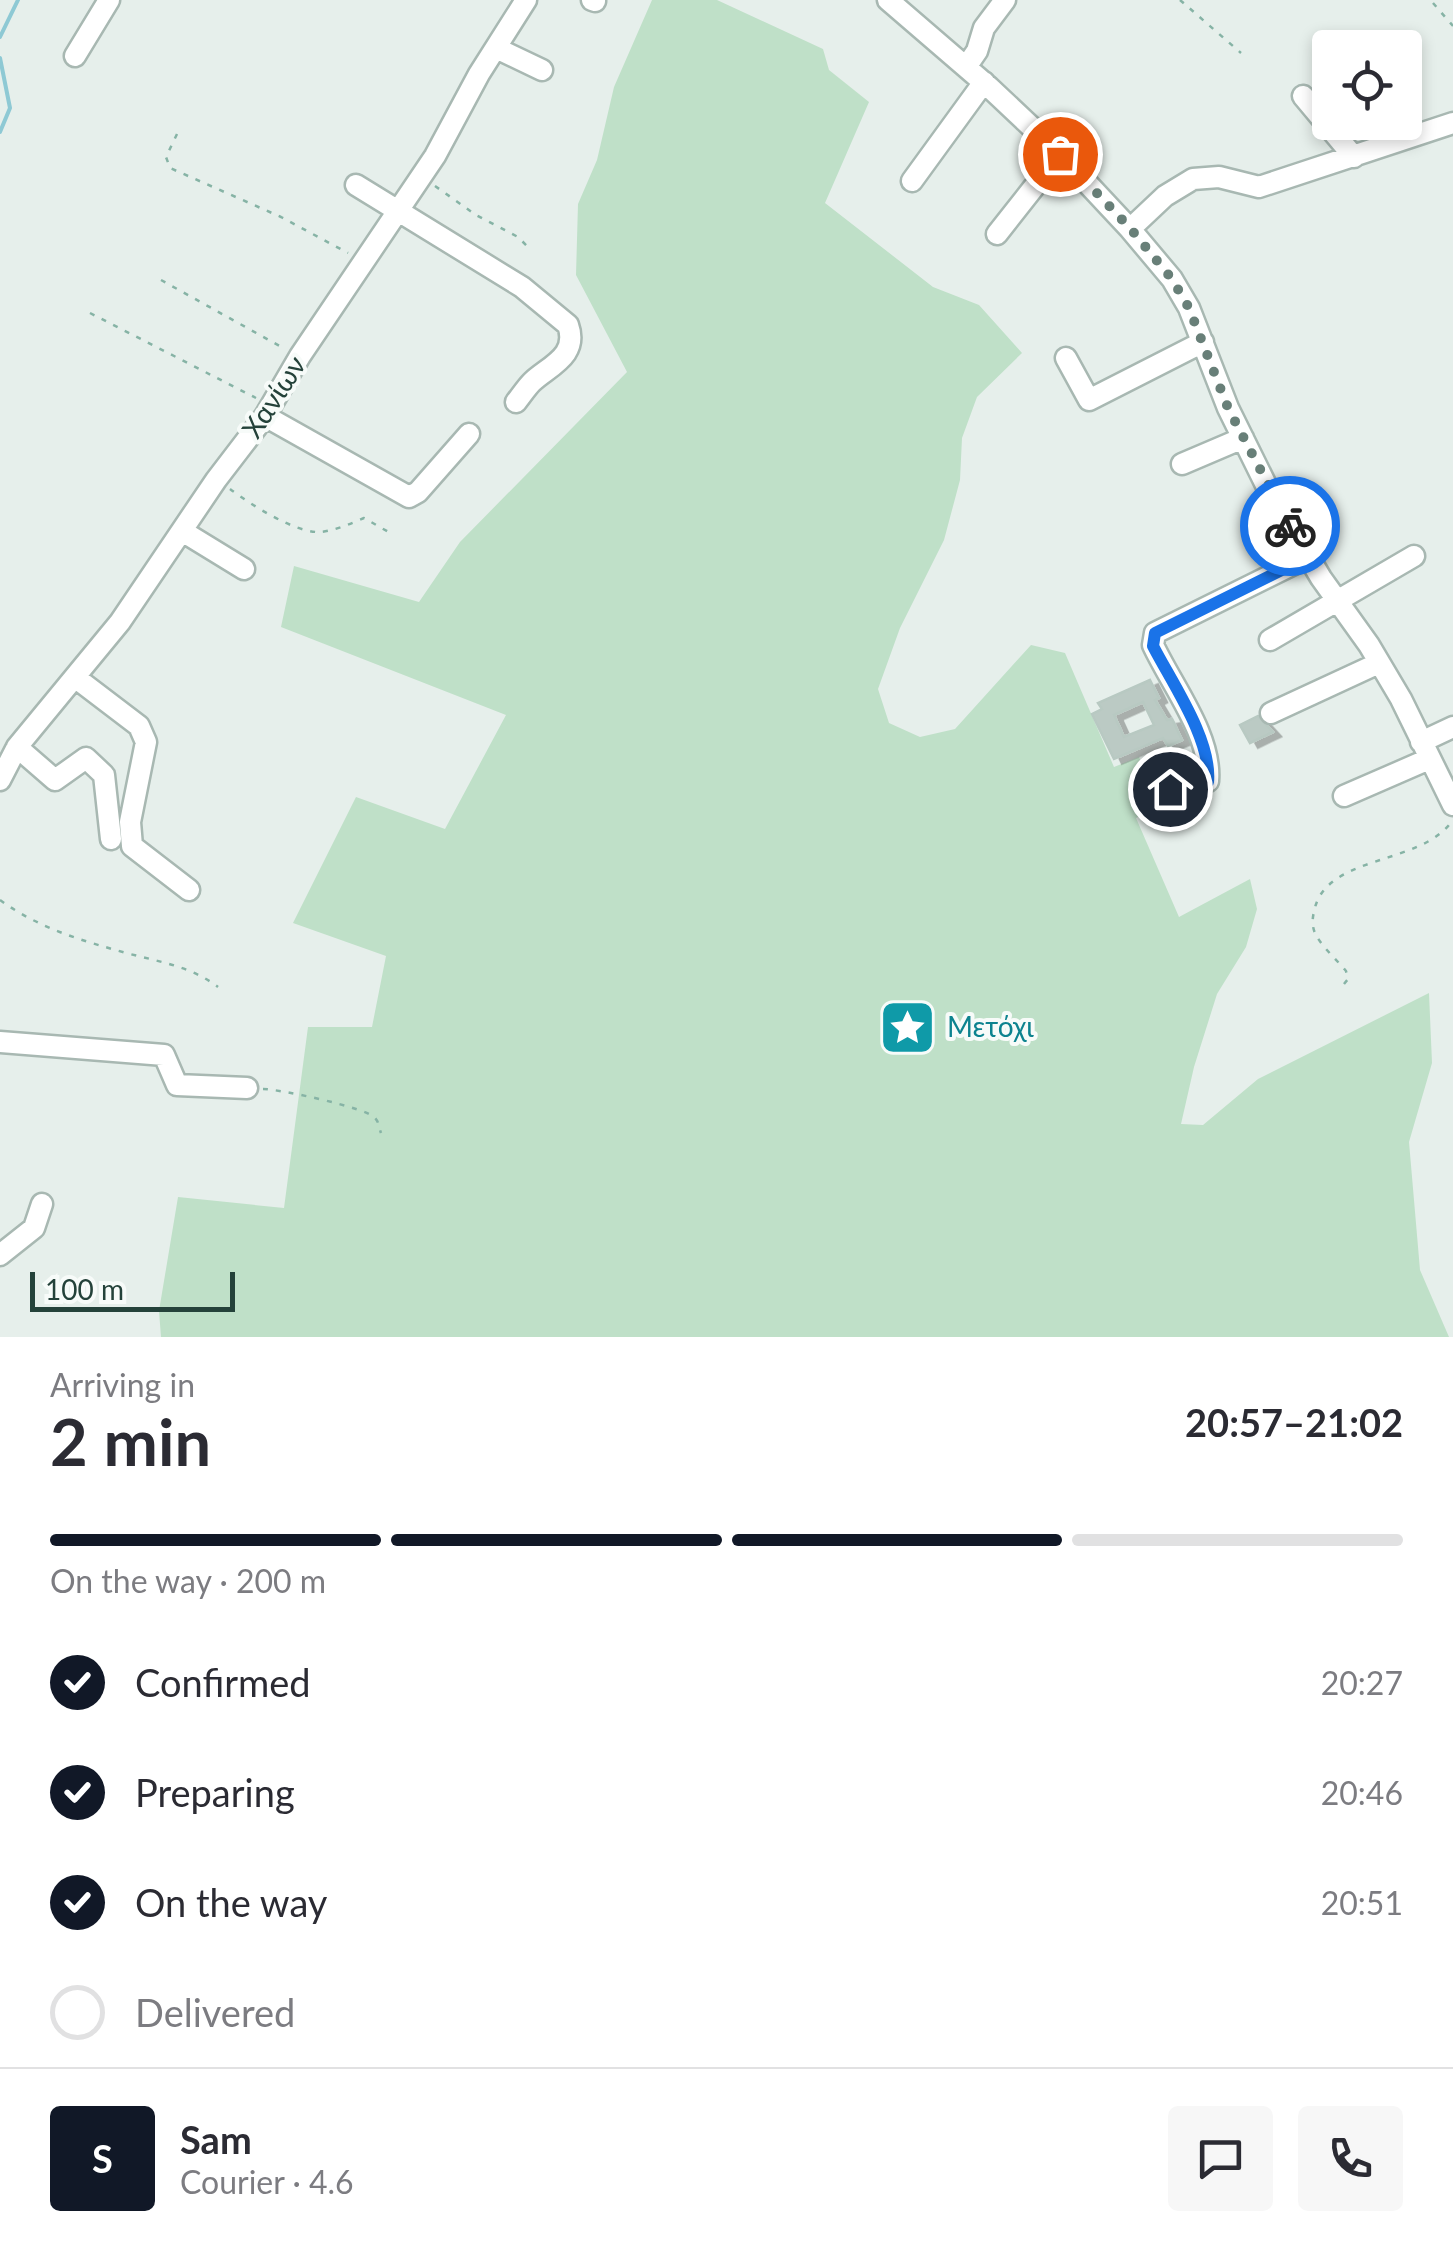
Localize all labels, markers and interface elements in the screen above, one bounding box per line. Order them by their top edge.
map controls [1312,30,1422,140]
button: locate [1312,30,1422,140]
pin [1018,112,1103,197]
icon: bag [1033,127,1088,182]
street label: Χανίων [234,349,312,444]
courier [1240,476,1340,576]
icon: bike [1263,499,1318,554]
pin [1128,747,1213,832]
icon: home [1143,762,1198,817]
place icon: Μετόχι [878,997,938,1057]
place label: Μετόχι [947,1009,1034,1043]
scale bar [30,1267,235,1312]
text: 100 m [45,1272,124,1306]
text: Arriving in [50,1365,195,1404]
text: 20:57–21:02 [1185,1399,1403,1445]
text: 2 min [50,1402,211,1480]
text: On the way · 200 m [50,1561,326,1600]
icon: check [50,1655,105,1710]
text: Confirmed [135,1659,311,1705]
text: 20:27 [1321,1663,1403,1702]
icon: check [50,1765,105,1820]
text: Preparing [135,1769,295,1815]
text: 20:46 [1321,1773,1403,1812]
icon: check [50,1875,105,1930]
text: On the way [135,1879,327,1925]
text: 20:51 [1321,1883,1403,1922]
text: Delivered [135,1989,295,2035]
button: chat [1168,2106,1273,2211]
button: phone [1298,2106,1403,2211]
text: Sam [180,2116,252,2162]
text: S [92,2135,113,2181]
text: Courier · 4.6 [180,2162,354,2201]

